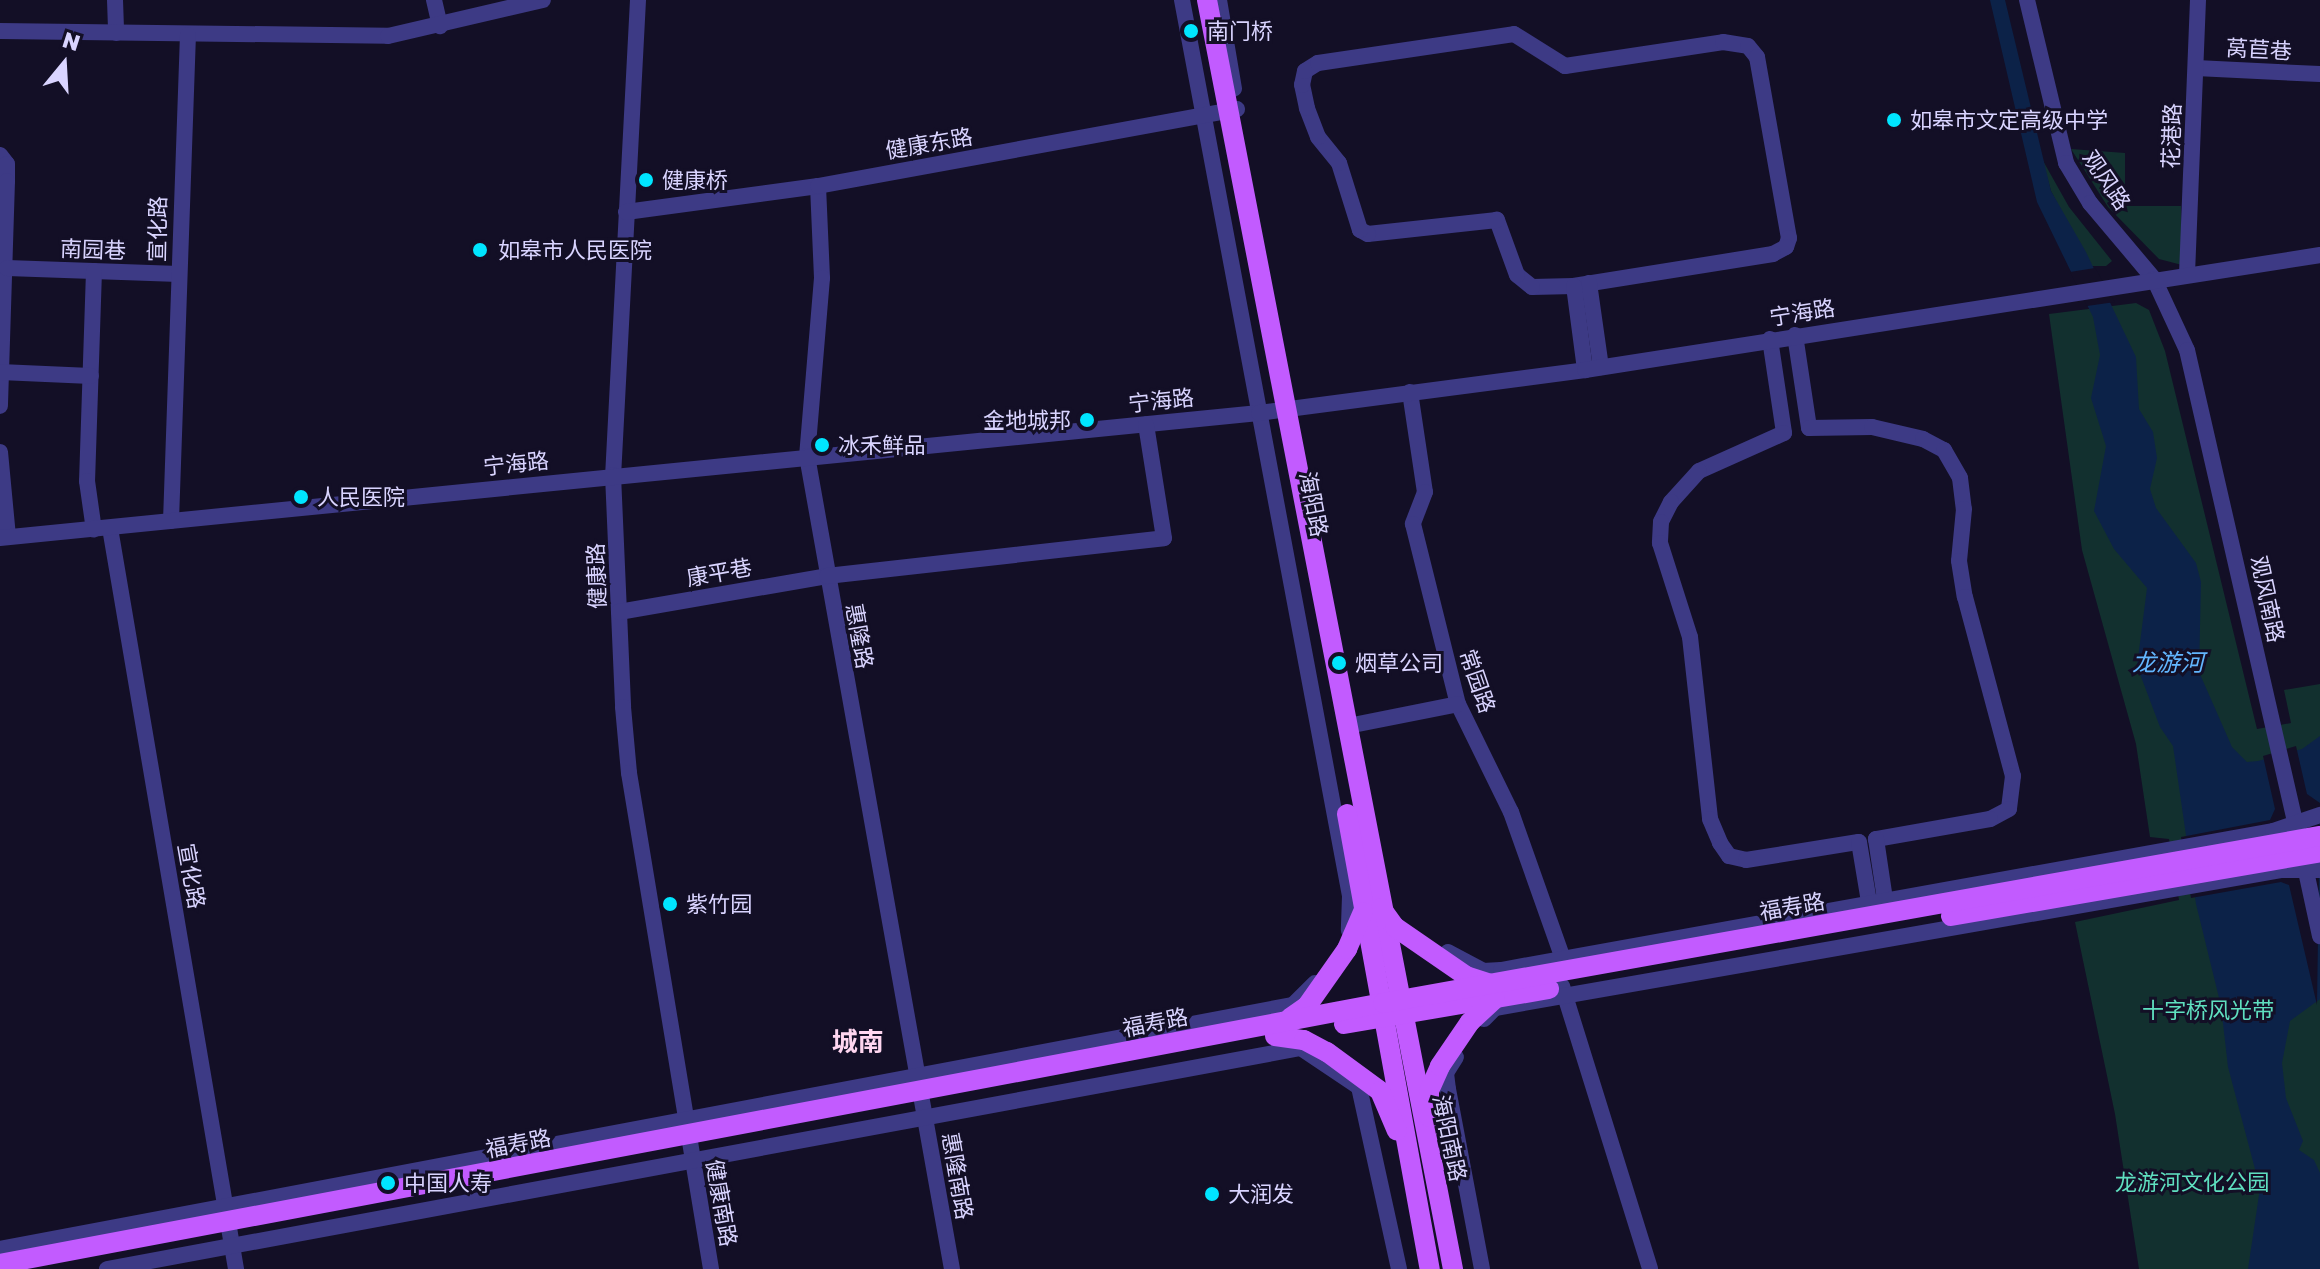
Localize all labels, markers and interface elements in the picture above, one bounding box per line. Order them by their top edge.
place label: 南门桥 [1207,18,1273,44]
marker: 南门桥 [1182,22,1200,40]
north arrow [24,24,104,104]
text: N [59,25,84,56]
street label: 莴苣巷 [2225,34,2293,64]
street label: 花港路 [2157,103,2185,169]
place label: 如皋市文定高级中学 [1910,107,2108,133]
marker: 如皋市文定高级中学 [1885,111,1903,129]
street label: 健康东路 [883,122,975,164]
street label: 观风路 [2078,145,2136,215]
place label: 健康桥 [662,167,728,193]
marker: 健康桥 [637,171,655,189]
street label: 宣化路 [143,196,171,262]
street label: 南园巷 [60,235,126,263]
place label: 如皋市人民医院 [498,237,652,263]
marker: 如皋市人民医院 [469,239,491,261]
street label: 宁海路 [1767,294,1837,330]
street label: 宁海路 [1127,383,1195,417]
place label: 金地城邦 [983,407,1071,433]
marker: 金地城邦 [1078,411,1096,429]
place label: 冰禾鲜品 [838,432,926,458]
marker: 冰禾鲜品 [813,436,831,454]
street label: 宁海路 [482,446,550,480]
street label: 海阳路 [1295,469,1333,539]
place label: 人民医院 [317,484,405,510]
marker: 人民医院 [292,488,310,506]
street label: 健康路 [582,543,610,609]
street label: 康平巷 [684,553,754,591]
street label: 观风南路 [2246,553,2290,645]
street label: 惠隆路 [841,601,879,671]
street label: 常园路 [1455,646,1501,716]
water label: 龙游河 [2132,648,2204,676]
place label: 烟草公司 [1355,650,1443,676]
marker: 烟草公司 [1330,654,1348,672]
street label: 宣化路 [173,841,211,911]
street label: 福寿路 [1757,887,1827,925]
place label: 紫竹园 [686,891,752,917]
marker: 紫竹园 [661,895,679,913]
park label: 十字桥风光带 [2142,997,2274,1023]
street label: 福寿路 [1120,1003,1190,1041]
district label: 城南 [832,1026,884,1058]
street label: 海阳南路 [1428,1092,1472,1184]
street label: 福寿路 [483,1124,553,1162]
street label: 惠隆南路 [937,1130,979,1222]
street label: 健康南路 [701,1157,743,1249]
park label: 龙游河文化公园 [2115,1169,2269,1195]
place label: 中国人寿 [404,1170,492,1196]
marker: 中国人寿 [379,1174,397,1192]
place label: 大润发 [1228,1181,1294,1207]
marker: 大润发 [1203,1185,1221,1203]

